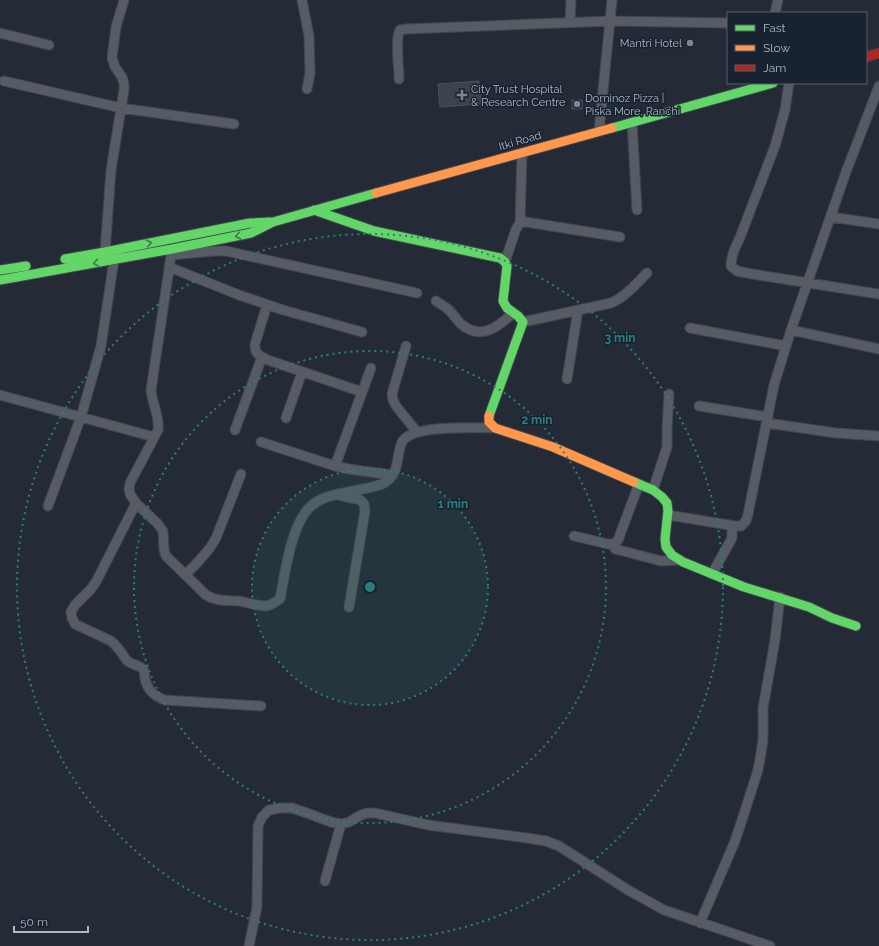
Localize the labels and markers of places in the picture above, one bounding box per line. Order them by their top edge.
place label: Mantri Hotel [620,37,682,50]
marker: Mantri Hotel [685,38,695,48]
place label: City Trust Hospital & Research Centre [471,83,566,109]
marker: City Trust Hospital & Research Centre [456,89,468,101]
place label: Dominoz Pizza | Piska More, Ranchi [585,92,680,118]
marker: Dominoz Pizza | Piska More, Ranchi [572,99,582,109]
centre of rings [363,580,377,594]

